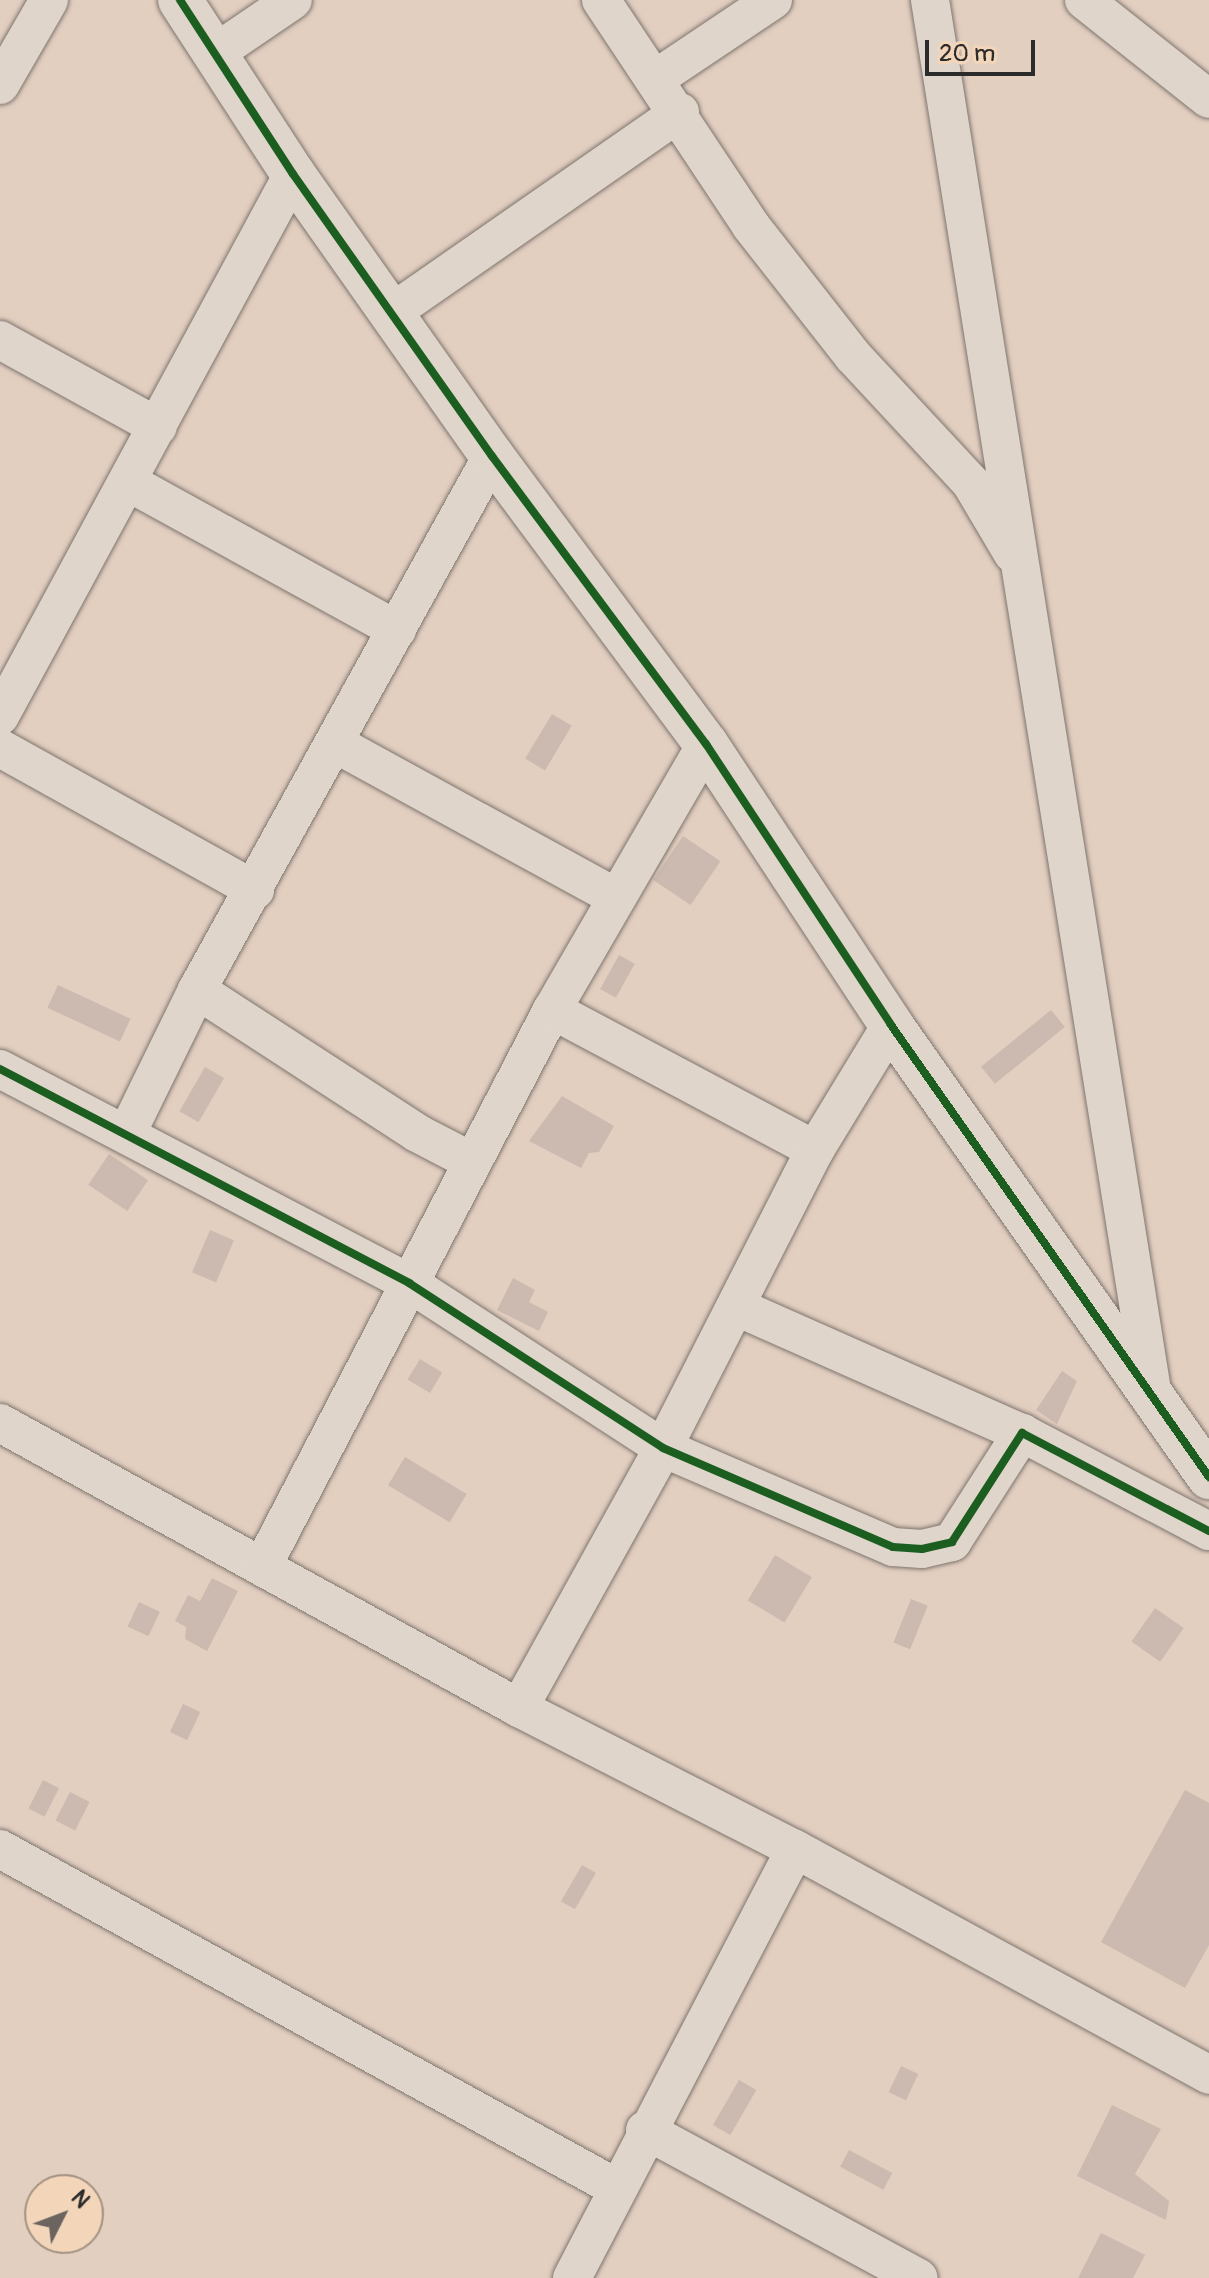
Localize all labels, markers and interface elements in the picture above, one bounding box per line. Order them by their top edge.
scale bar [929,24,1039,74]
text: 20 m [939,39,995,68]
north arrow [24,2174,104,2254]
text: N [65,2184,96,2214]

